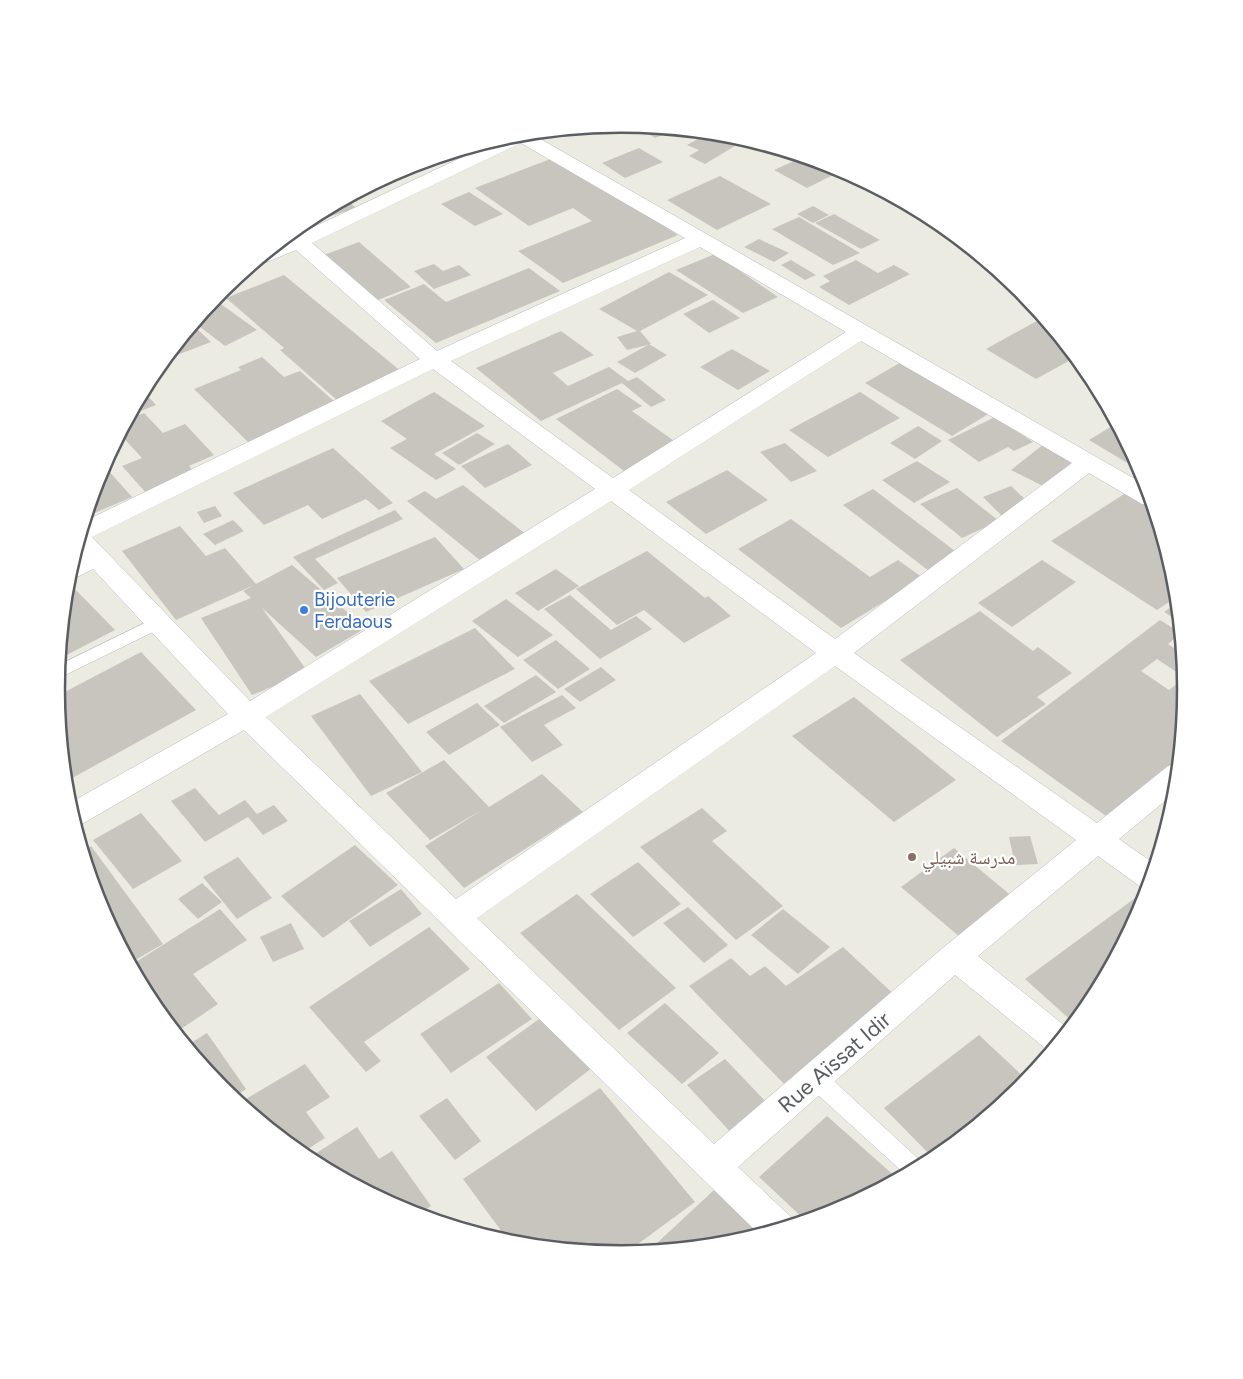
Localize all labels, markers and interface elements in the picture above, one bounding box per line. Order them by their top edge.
place label: Bijouterie Ferdaous [314,588,395,633]
marker: Bijouterie Ferdaous [298,604,310,616]
place label: مدرسة شبيلي [922,846,1015,873]
marker: مدرسة شبيلي [906,851,918,863]
street label: Rue Aïssat Idir [773,1006,897,1119]

